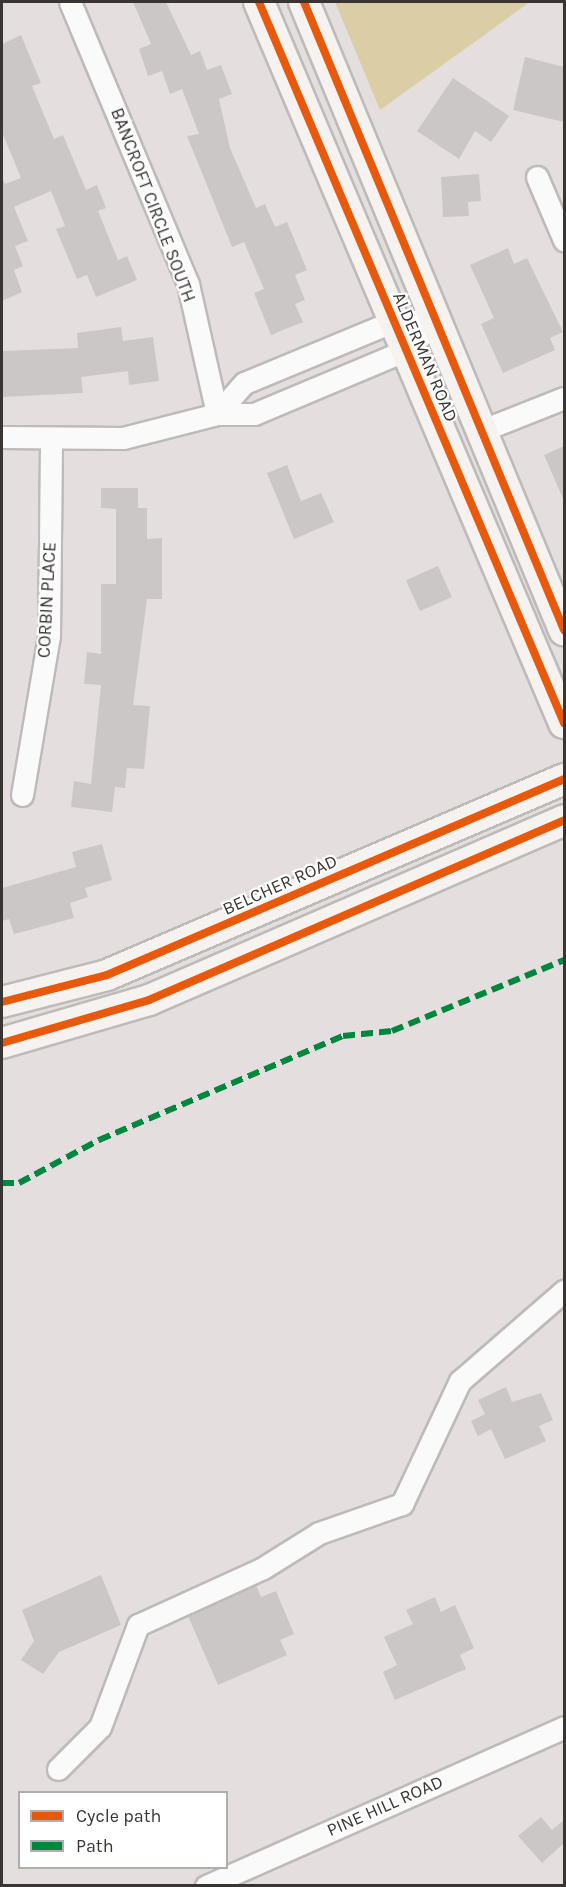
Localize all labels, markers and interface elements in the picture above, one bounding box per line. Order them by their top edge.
street label: BANCROFT CIRCLE SOUTH [106,105,200,305]
street label: ALDERMAN ROAD [388,289,462,425]
street label: CORBIN PLACE [33,541,61,659]
street label: BELCHER ROAD [219,850,341,920]
street label: PINE HILL ROAD [324,1771,446,1841]
legend [18,1791,228,1869]
text: Cycle path [76,1805,161,1827]
text: Path [76,1835,114,1857]

